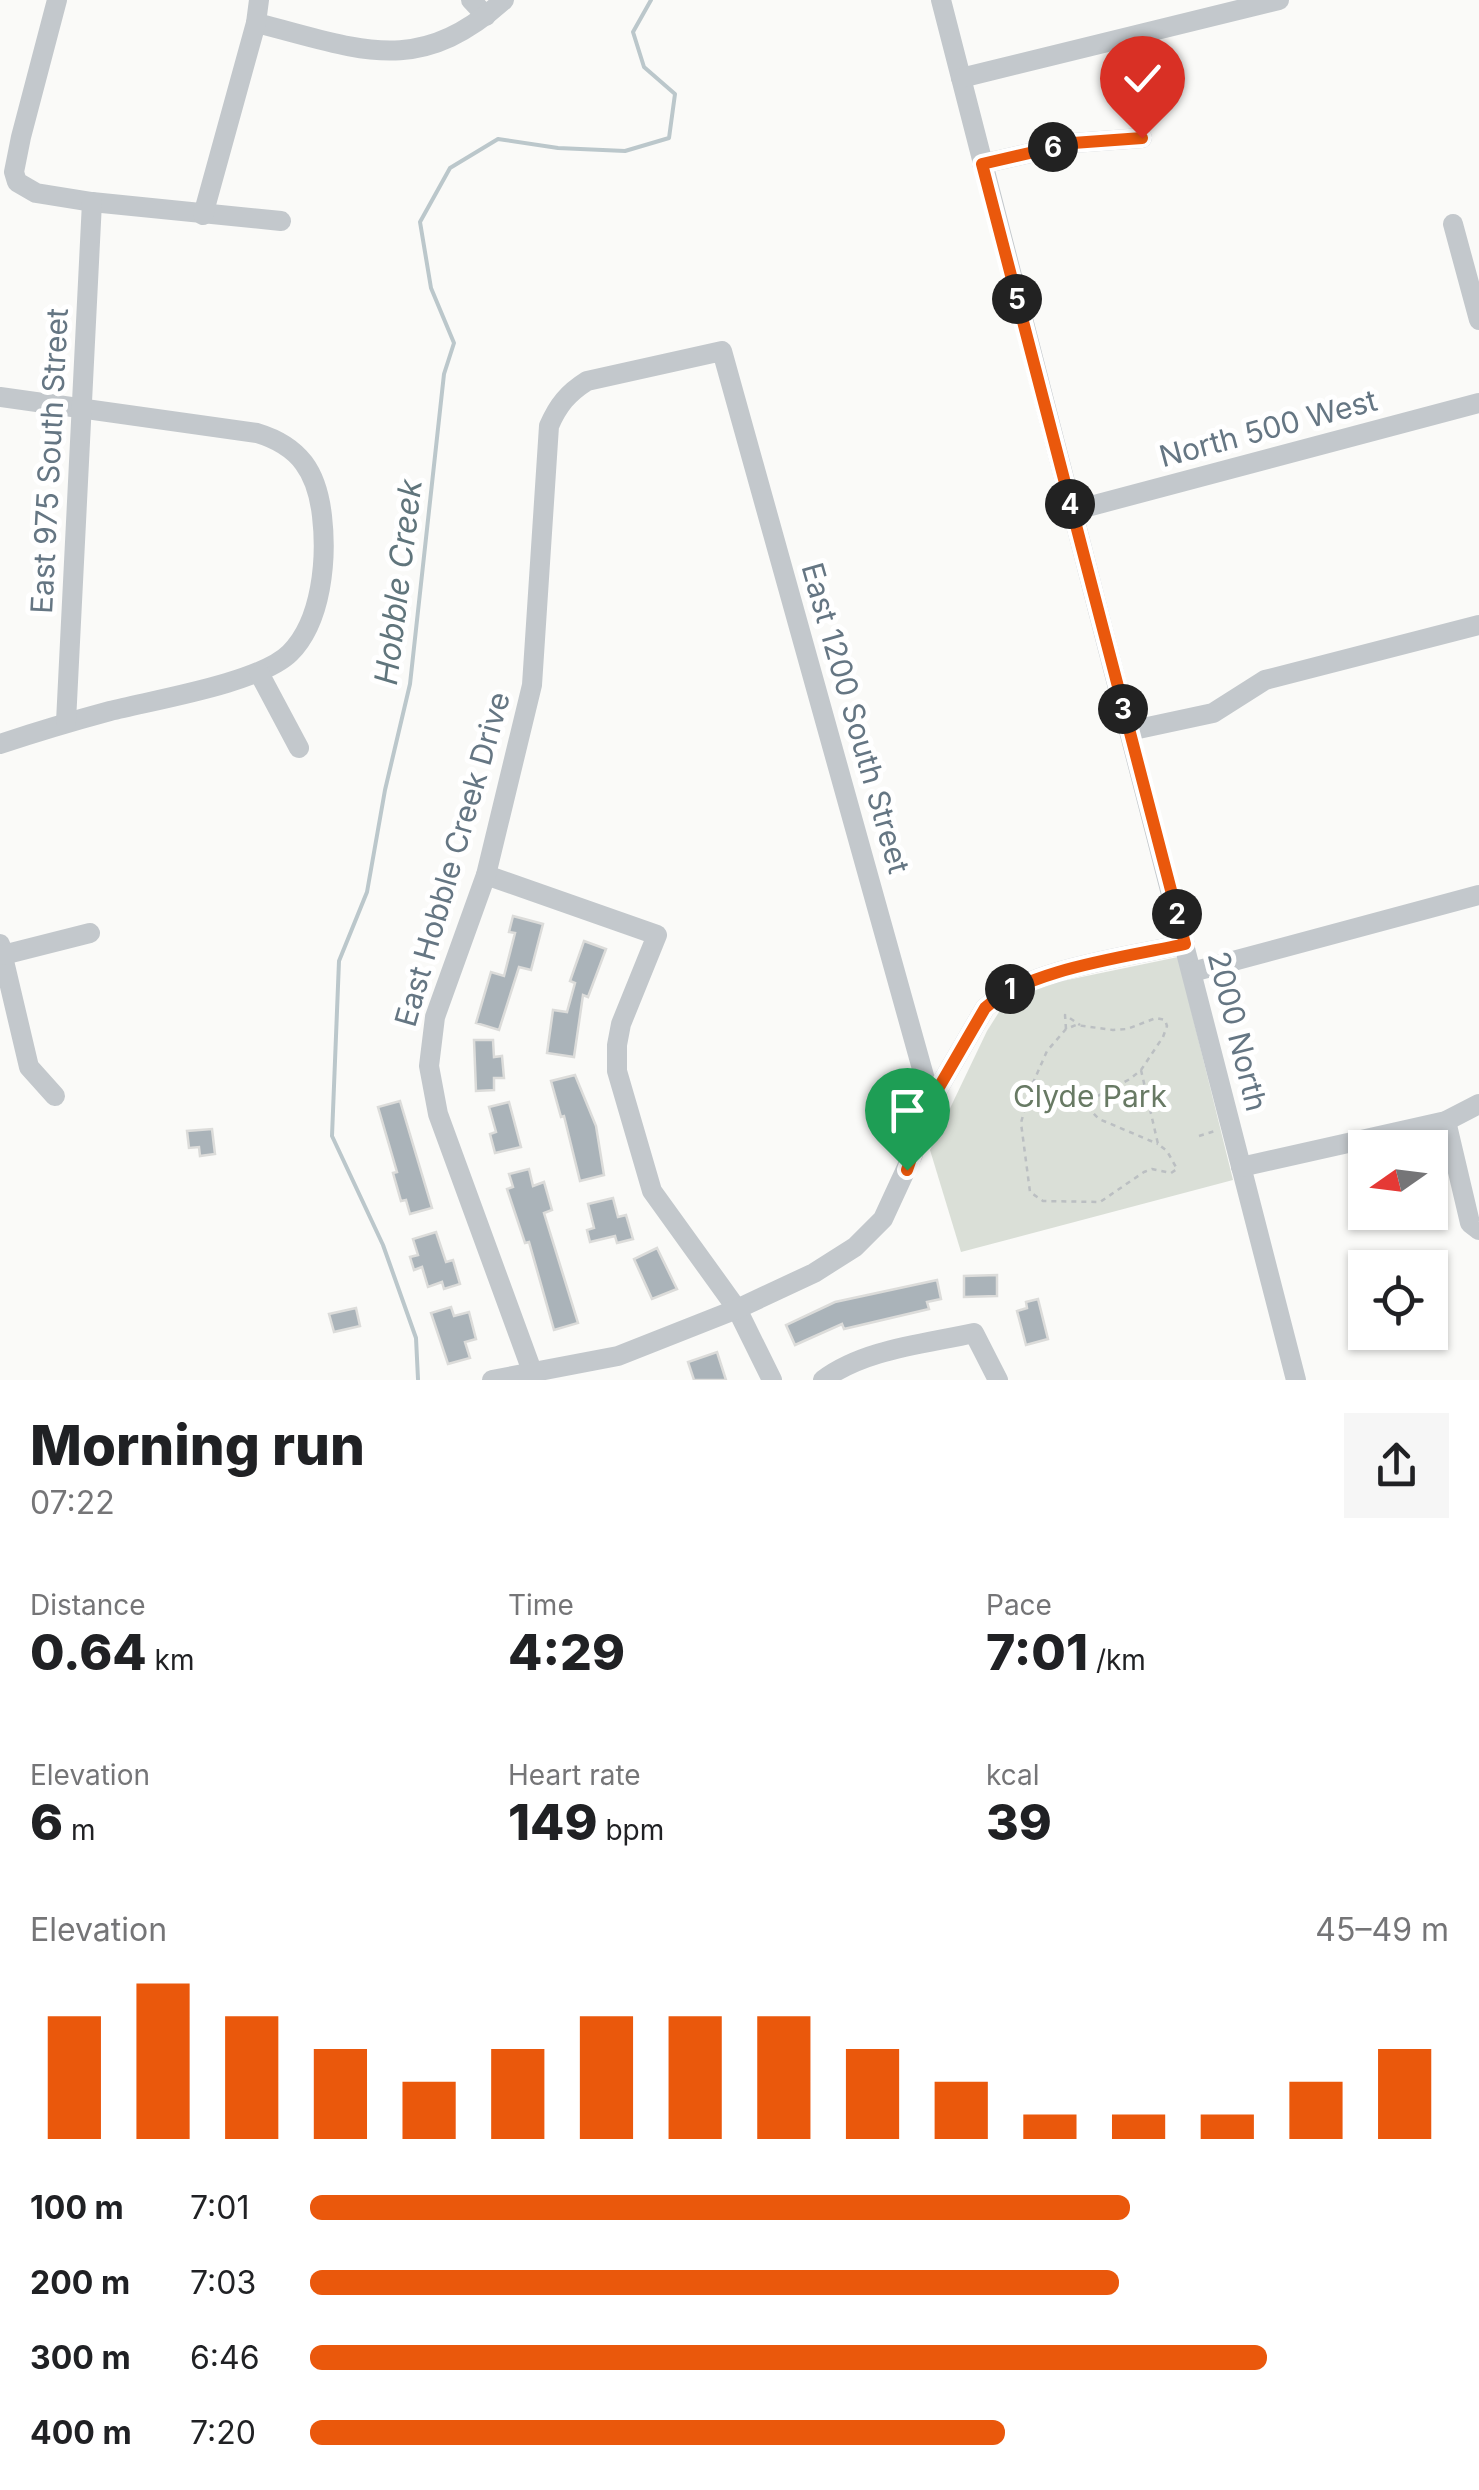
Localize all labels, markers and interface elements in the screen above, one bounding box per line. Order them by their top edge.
pin [1100,36,1185,139]
icon: check [1115,51,1170,106]
pin: 6 [1028,122,1078,172]
text: 6 [1044,130,1062,164]
pin: 5 [992,274,1042,324]
text: 5 [1008,282,1026,316]
street label: East 975 South Street [23,307,75,615]
street label: North 500 West [1155,382,1381,474]
water label: Hobble Creek [366,476,430,687]
pin: 4 [1045,479,1095,529]
text: 4 [1061,487,1079,521]
street label: East 1200 South Street [794,559,918,878]
pin: 3 [1098,684,1148,734]
street label: East Hobble Creek Drive [387,688,517,1030]
text: 3 [1114,692,1132,726]
pin: 2 [1152,889,1202,939]
text: 2 [1168,897,1186,931]
street label: 2000 North [1201,947,1275,1115]
pin: 1 [985,964,1035,1014]
text: 1 [1004,972,1016,1006]
pin [865,1068,950,1171]
park label: Clyde Park [1013,1078,1168,1114]
icon: arrive [880,1083,935,1138]
north arrow [1348,1130,1448,1230]
map controls [1348,1130,1448,1350]
button: locate [1348,1250,1448,1350]
text: Morning run [30,1412,365,1478]
button: share [1344,1413,1449,1518]
text: 07:22 [30,1483,115,1522]
text: Distance [30,1588,146,1622]
text: Time [508,1588,574,1622]
text: Pace [986,1588,1052,1622]
text: 0.64 [30,1622,147,1682]
text: 4:29 [508,1622,625,1682]
text: 7:01 [986,1622,1088,1682]
text: km [147,1643,194,1677]
text: /km [1088,1643,1146,1677]
text: Elevation [30,1758,150,1792]
text: Heart rate [508,1758,641,1792]
text: kcal [986,1758,1040,1792]
text: 6 [30,1792,63,1852]
text: 149 [508,1792,598,1852]
text: 39 [986,1792,1052,1852]
text: m [63,1813,96,1847]
text: bpm [598,1813,664,1847]
text: Elevation [30,1910,167,1949]
text: 45–49 m [1315,1910,1449,1949]
text: 100 m [30,2188,124,2227]
text: 7:01 [190,2188,249,2227]
text: 200 m [30,2263,130,2302]
text: 7:03 [190,2263,256,2302]
text: 300 m [30,2338,131,2377]
text: 6:46 [190,2338,260,2377]
text: 400 m [30,2413,132,2452]
text: 7:20 [190,2413,256,2452]

